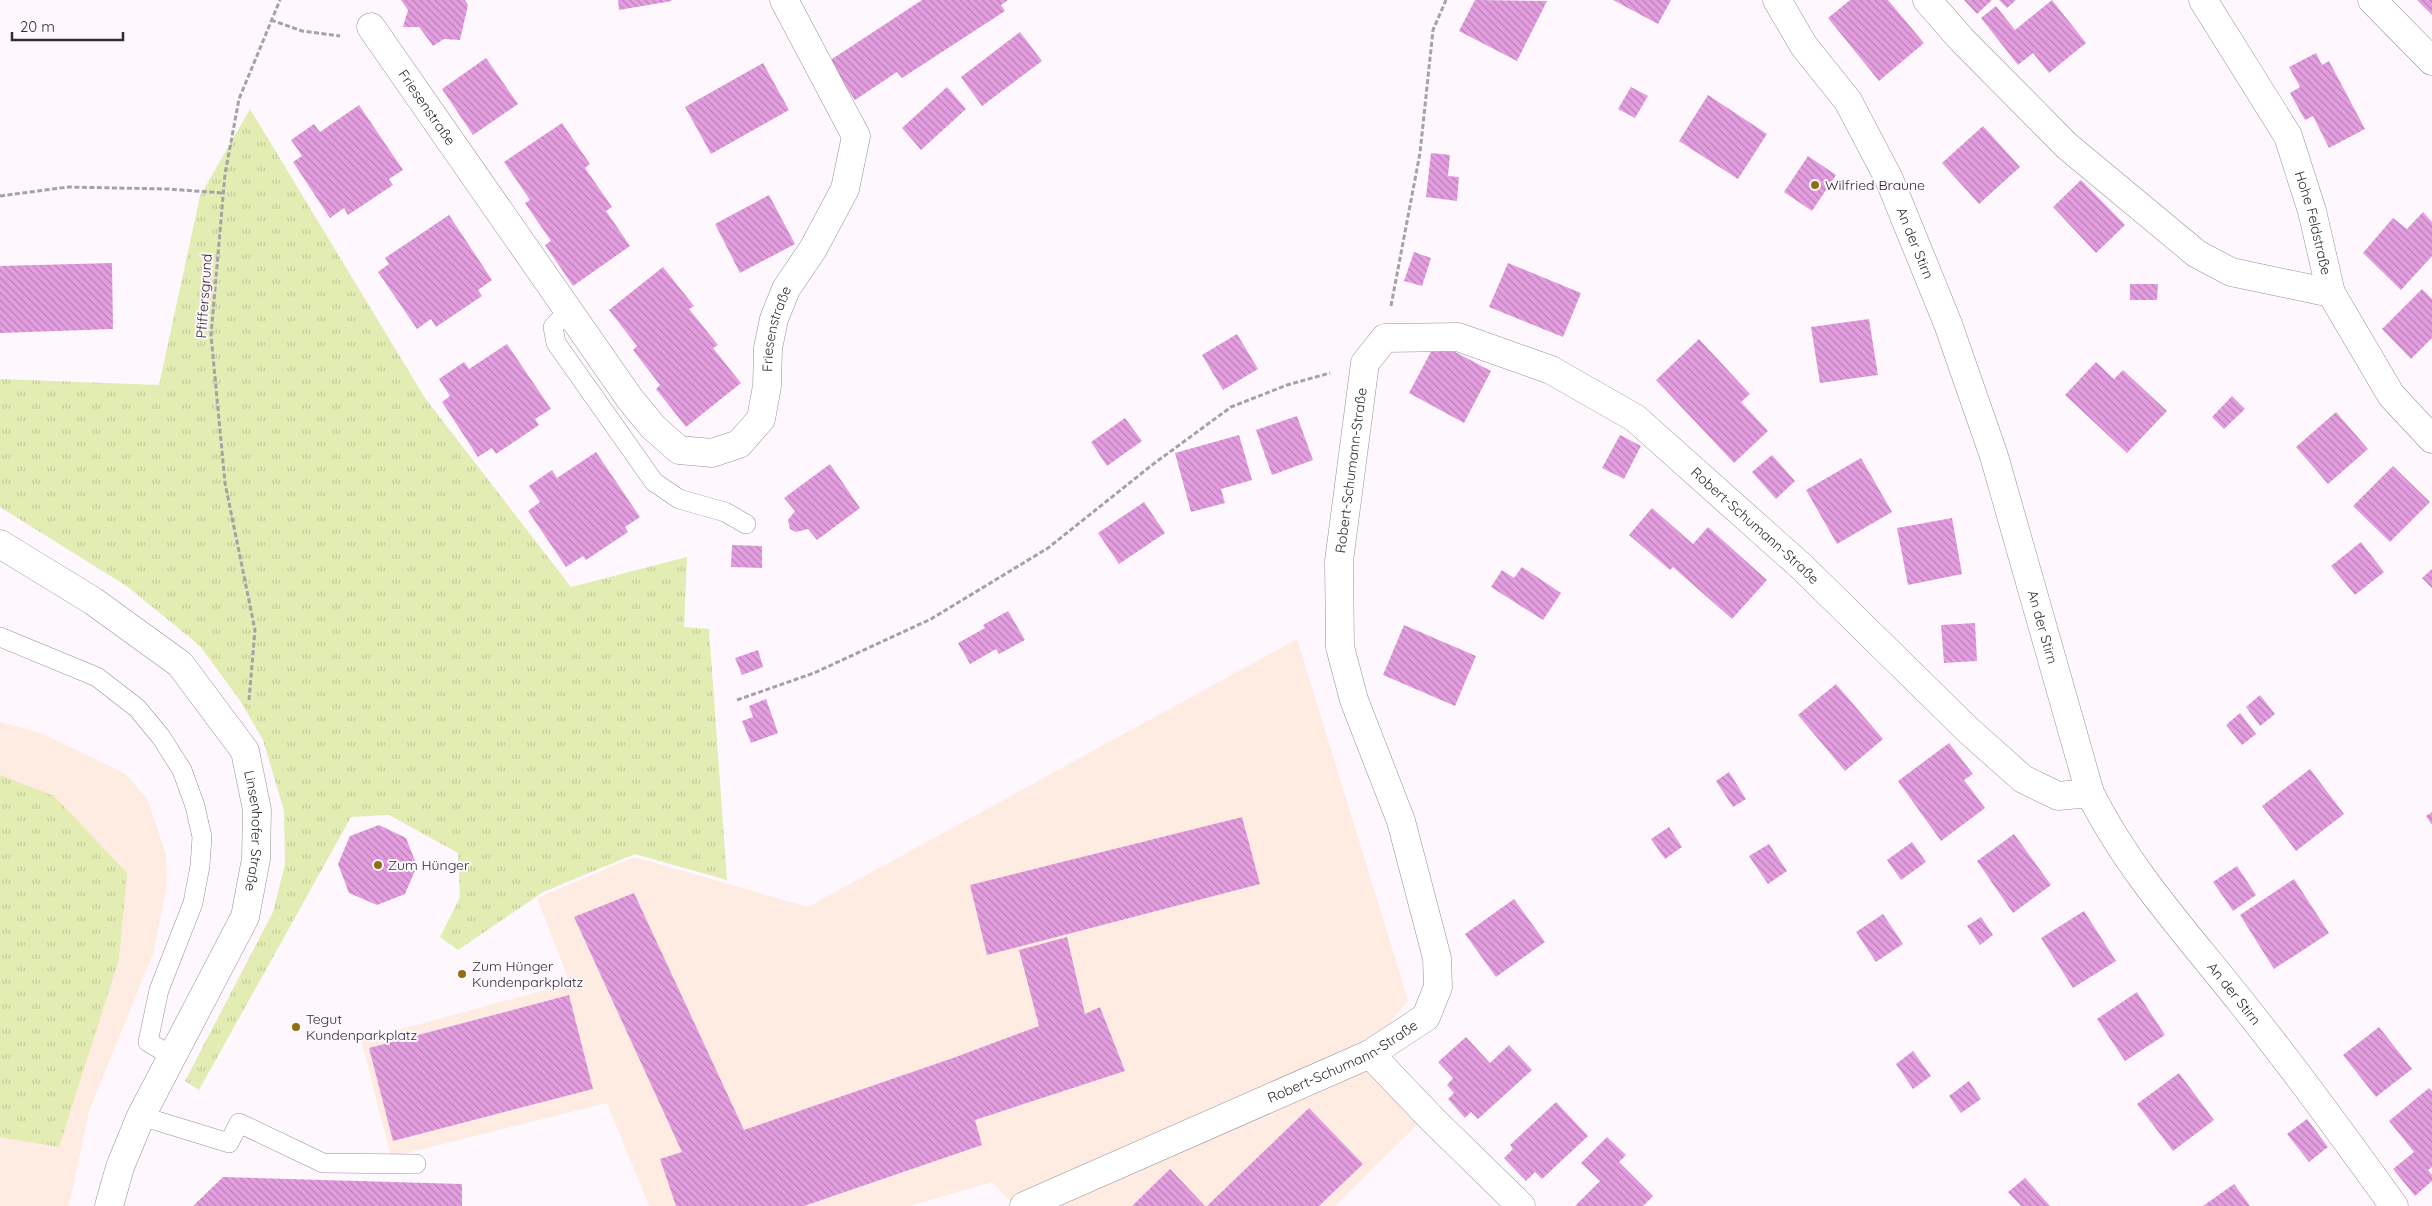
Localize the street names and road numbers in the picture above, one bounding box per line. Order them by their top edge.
street label: Friesenstraße [394,66,460,149]
street label: Hohe Feldstraße [2291,169,2336,277]
street label: An der Stirn [1892,205,1938,281]
street label: Pfiffersgrund [192,253,216,339]
street label: Friesenstraße [758,283,795,372]
street label: Robert-Schumann-Straße [1331,387,1371,554]
street label: Robert-Schumann-Straße [1687,463,1823,588]
street label: An der Stirn [2024,588,2062,666]
street label: Linsenhofer Straße [240,769,266,893]
street label: An der Stirn [2203,958,2265,1029]
street label: Robert-Schumann-Straße [1265,1016,1421,1107]

